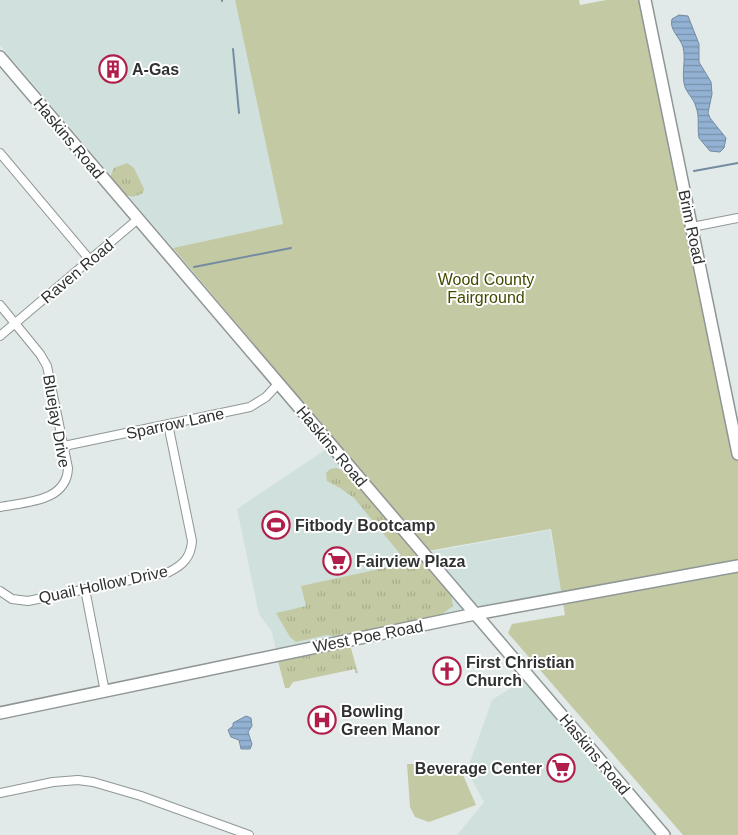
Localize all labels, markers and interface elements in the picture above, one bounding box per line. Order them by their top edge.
building icon: A-Gas [98,54,128,84]
place label: A-Gas [132,61,179,78]
street label: Haskins Road [30,95,107,182]
street label: Brim Road [675,188,708,266]
street label: Raven Road [38,236,117,306]
park label: Wood County Fairground [438,271,534,306]
street label: Bluejay Drive [40,373,73,469]
street label: Haskins Road [293,403,370,490]
street label: Sparrow Lane [125,405,226,442]
sports icon: Fitbody Bootcamp [261,510,291,540]
place label: Fitbody Bootcamp [295,517,436,534]
supermarket icon: Fairview Plaza [322,546,352,576]
place label: Fairview Plaza [356,553,465,570]
street label: Quail Hollow Drive [37,562,169,606]
street label: West Poe Road [312,617,425,655]
place label: First Christian Church [466,654,574,689]
church icon: First Christian Church [432,656,462,686]
place label: Bowling Green Manor [341,703,440,738]
hospital icon: Bowling Green Manor [307,705,337,735]
street label: Haskins Road [556,711,633,798]
supermarket icon: Beverage Center [546,753,576,783]
place label: Beverage Center [415,760,542,777]

